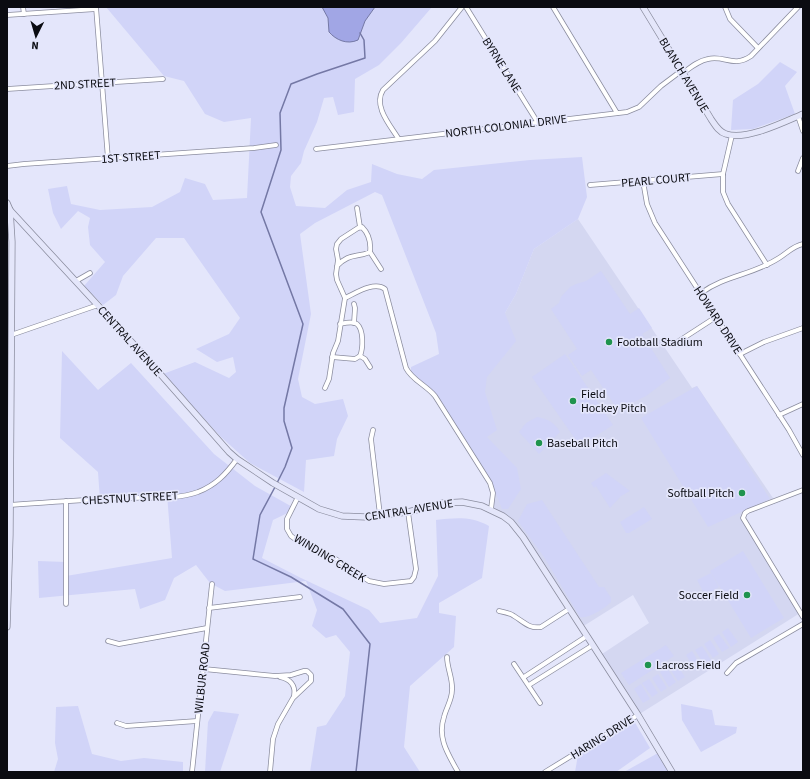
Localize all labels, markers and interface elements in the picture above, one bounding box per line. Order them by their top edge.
north arrow [16,16,56,56]
street label: BYRNE LANE [478,34,525,96]
street label: BLANCH AVENUE [654,34,713,116]
text: N [31,38,39,53]
street label: 2ND STREET [54,74,117,95]
street label: NORTH COLONIAL DRIVE [444,111,568,142]
street label: 1ST STREET [101,147,162,168]
street label: PEARL COURT [620,169,692,192]
street label: HOWARD DRIVE [689,283,746,358]
street label: CENTRAL AVENUE [93,302,166,380]
place label: Football Stadium [617,334,703,351]
marker: Football Stadium [604,337,614,347]
place label: Field Hockey Pitch [581,386,646,417]
marker: Field Hockey Pitch [568,396,578,406]
place label: Baseball Pitch [547,435,618,452]
marker: Baseball Pitch [534,438,544,448]
place label: Softball Pitch [667,485,734,502]
street label: CHESTNUT STREET [81,487,179,510]
marker: Softball Pitch [737,488,747,498]
street label: CENTRAL AVENUE [364,495,455,526]
street label: WINDING CREEK [290,530,369,587]
place label: Soccer Field [679,587,739,604]
marker: Soccer Field [742,590,752,600]
street label: WILBUR ROAD [190,642,215,714]
place label: Lacross Field [656,657,721,674]
marker: Lacross Field [643,660,653,670]
street label: HARING DRIVE [567,711,637,764]

